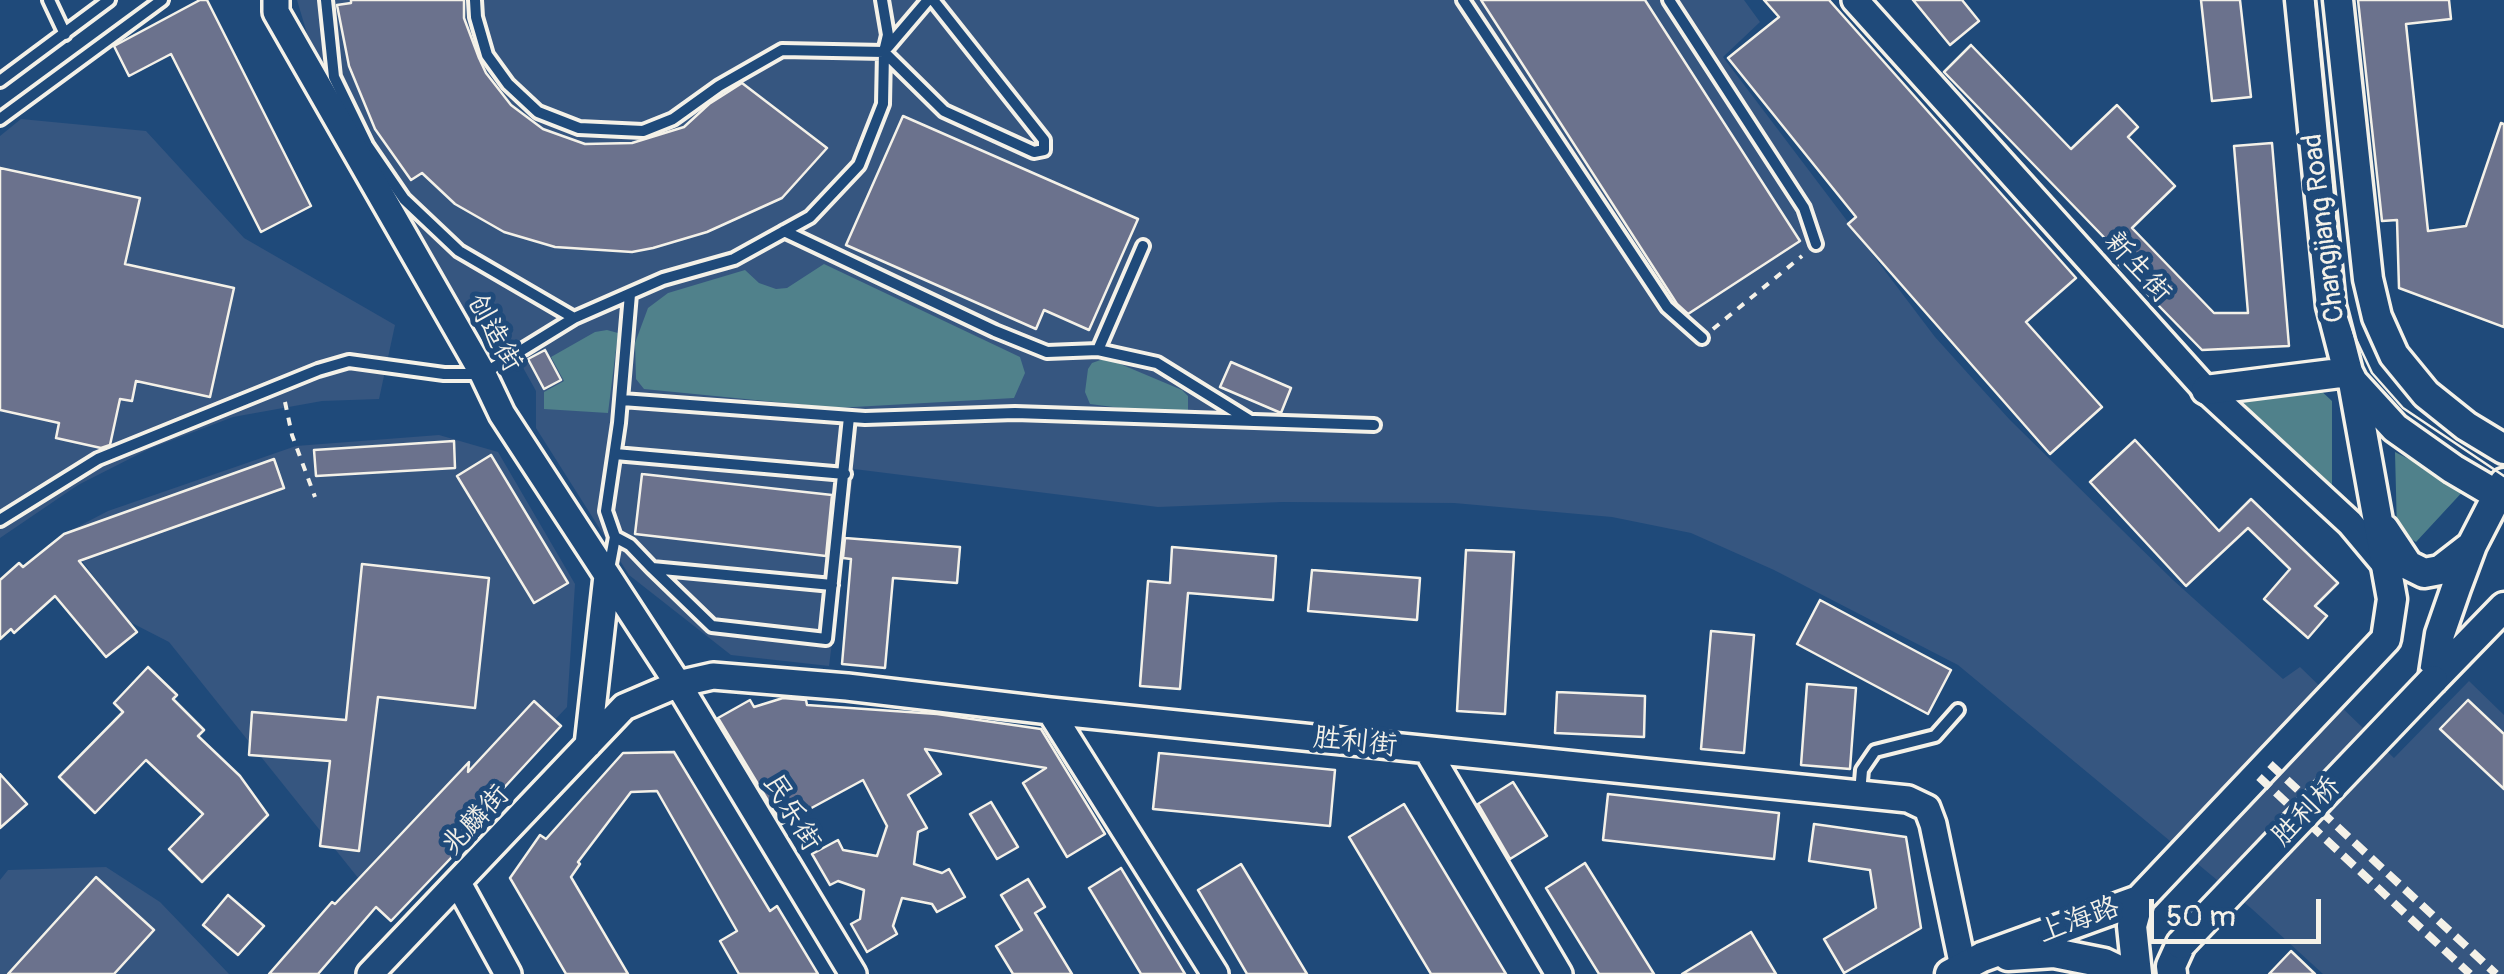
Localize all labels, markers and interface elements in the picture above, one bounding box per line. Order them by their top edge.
street label: Changjiang Road [2297,132,2353,324]
street label: 新生街 [2096,226,2178,310]
street label: 创造街 [458,288,528,378]
street label: 胜利街 [1311,722,1399,764]
street label: 民乐街 [755,768,827,858]
street label: 胜利桥 [2266,770,2348,854]
street label: 兆麟街 [435,779,517,863]
scale bar [2154,879,2326,941]
street label: 上海路 [2034,891,2124,951]
text: 50 m [2166,898,2236,935]

